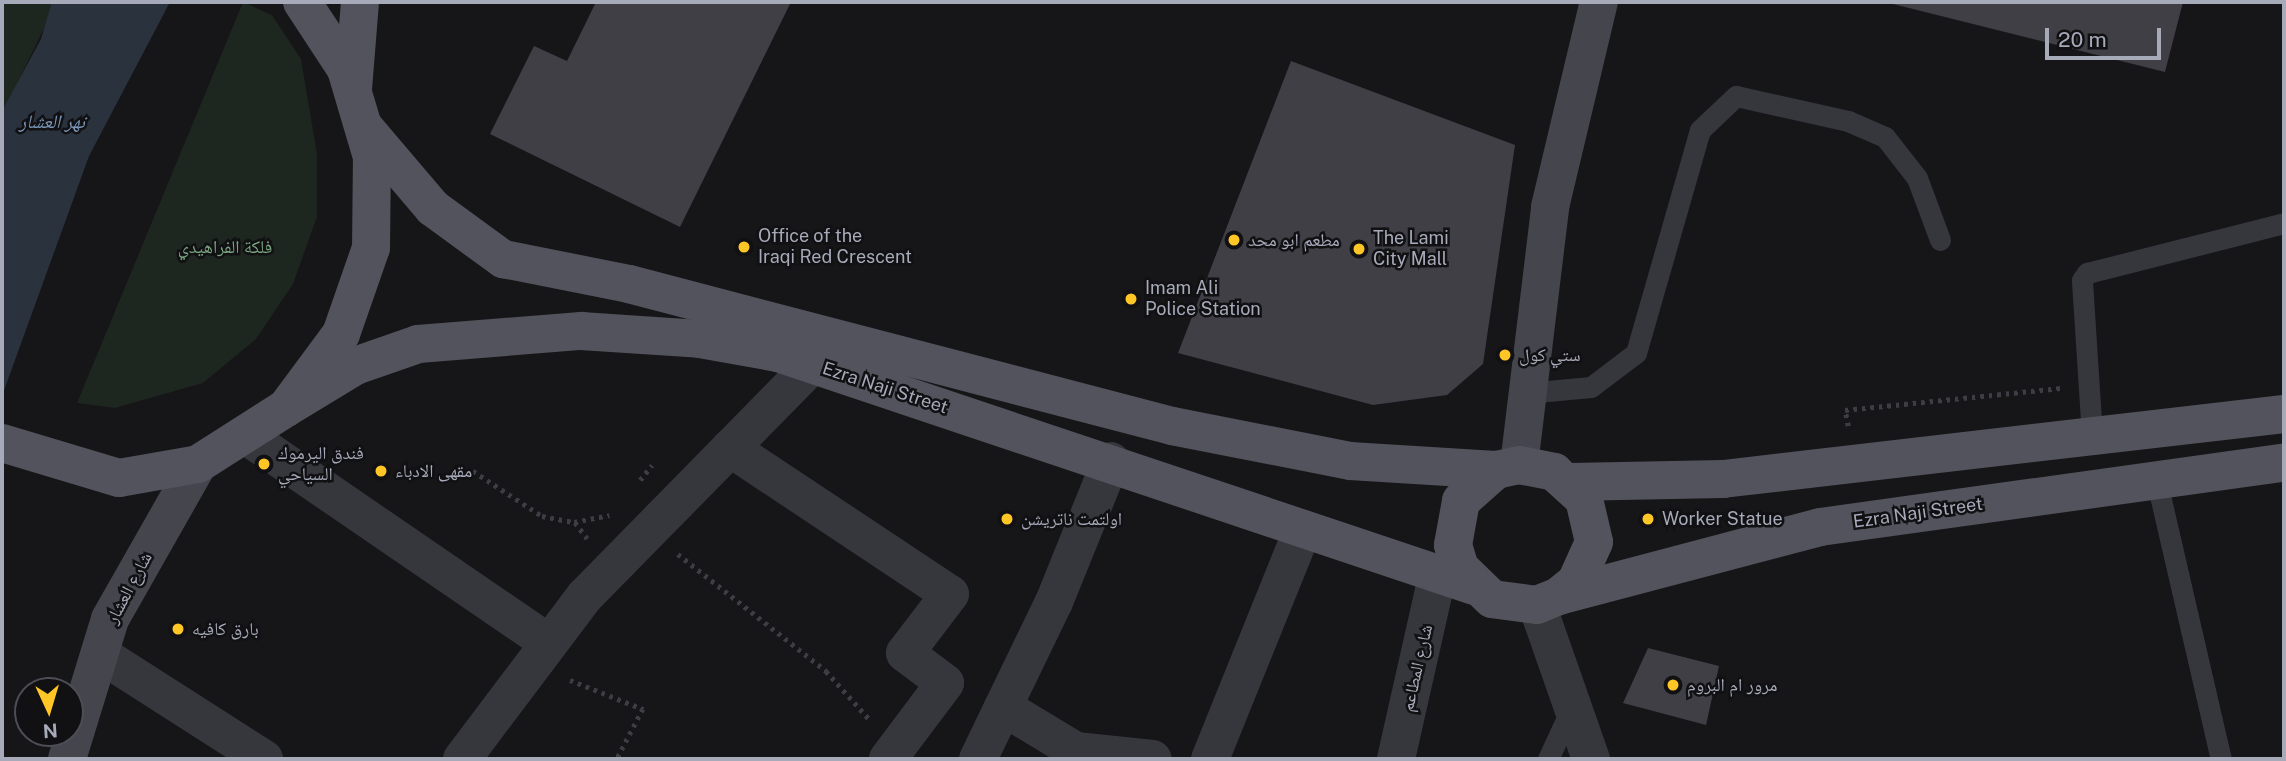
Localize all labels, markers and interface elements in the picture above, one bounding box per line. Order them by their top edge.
scale bar [2048,14,2164,58]
text: 20 m [2058,27,2107,52]
water label: نهر العشار [19,111,85,133]
place label: Office of the Iraqi Red Crescent [758,226,912,268]
place label: The Lami City Mall [1373,228,1449,270]
place label: مطعم ابو محد [1248,229,1340,251]
marker: مطعم ابو محد [1226,232,1242,248]
park label: فلكة الفراهيدي [178,236,272,258]
marker: Office of the Iraqi Red Crescent [736,239,752,255]
marker: The Lami City Mall [1351,241,1367,257]
place label: Imam Ali Police Station [1145,278,1261,320]
marker: Imam Ali Police Station [1123,291,1139,307]
place label: ستي كول [1519,344,1581,366]
marker: ستي كول [1497,347,1513,363]
street label: Ezra Naji Street [820,358,950,418]
place label: فندق اليرموك السياحي [278,443,364,486]
marker: فندق اليرموك السياحي [256,456,272,472]
place label: مقهى الادباء [395,460,472,482]
marker: مقهى الادباء [373,463,389,479]
street label: Ezra Naji Street [1852,493,1984,533]
place label: اولتمت ناتريشن [1021,508,1122,530]
place label: Worker Statue [1662,508,1783,530]
marker: اولتمت ناتريشن [999,511,1015,527]
marker: Worker Statue [1640,511,1656,527]
street label: شارع العشار [101,549,157,627]
place label: بارق كافيه [192,618,259,640]
marker: بارق كافيه [170,621,186,637]
street label: شارع المطاعم [1397,622,1437,714]
place label: مرور ام البروم [1687,674,1778,696]
north arrow [14,677,84,747]
marker: مرور ام البروم [1665,677,1681,693]
text: N [42,719,59,742]

